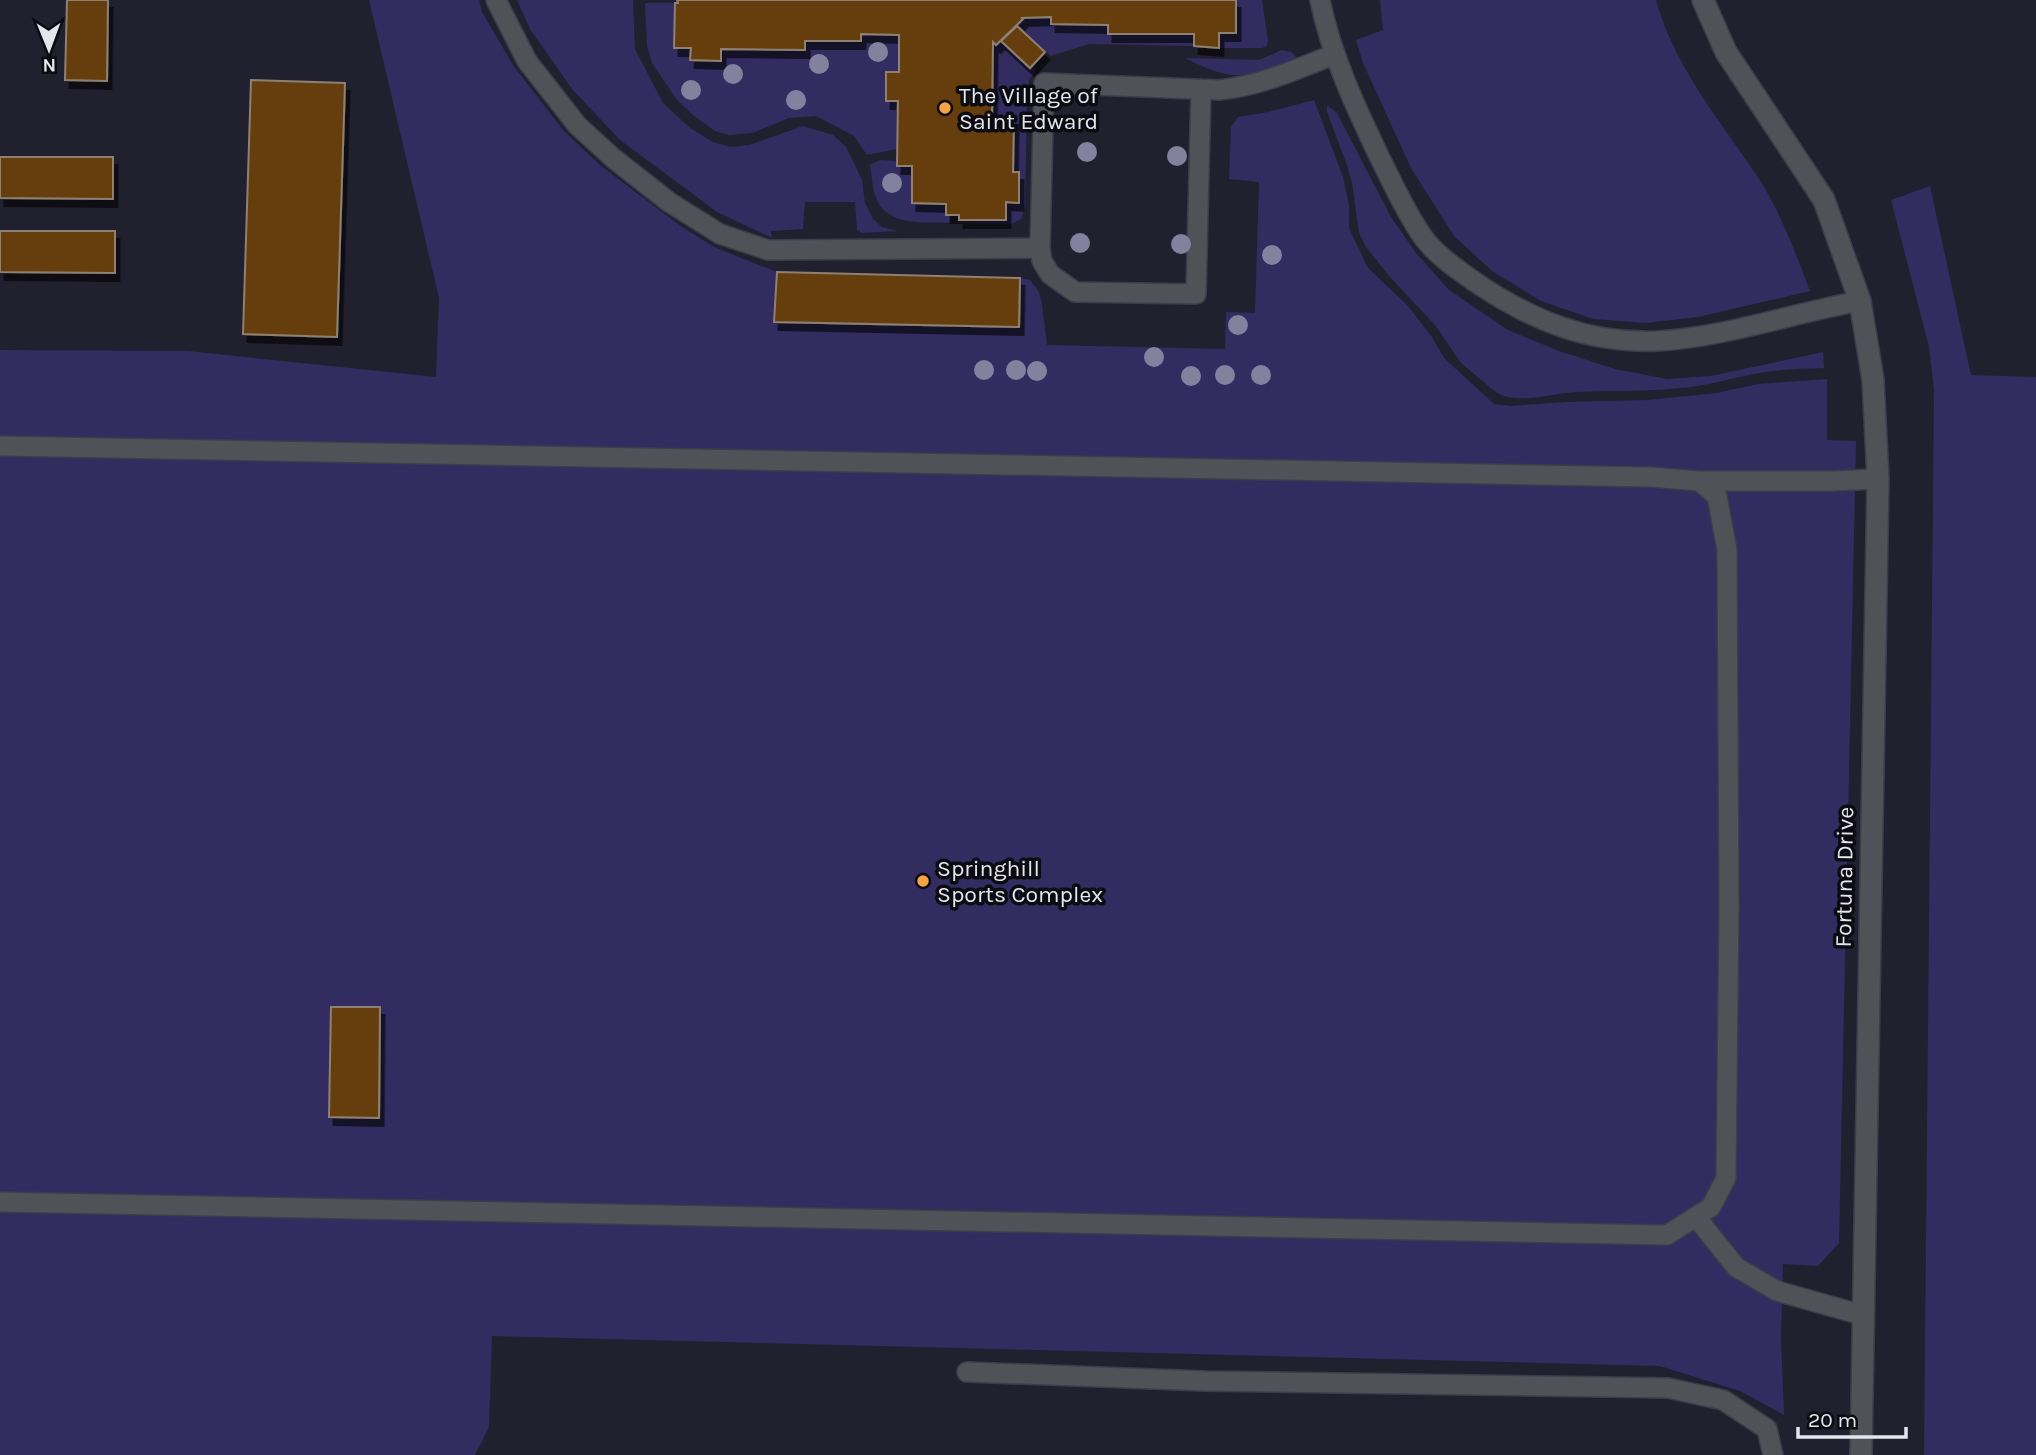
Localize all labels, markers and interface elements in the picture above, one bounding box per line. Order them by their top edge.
north arrow [14,14,84,84]
text: N [42,54,56,76]
place label: The Village of Saint Edward [959,82,1098,135]
marker: The Village of Saint Edward [937,100,953,116]
street label: Fortuna Drive [1830,806,1859,948]
place label: Springhill Sports Complex [937,855,1103,908]
marker: Springhill Sports Complex [915,873,931,889]
scale bar [1798,1396,1906,1440]
text: 20 m [1808,1408,1857,1432]

